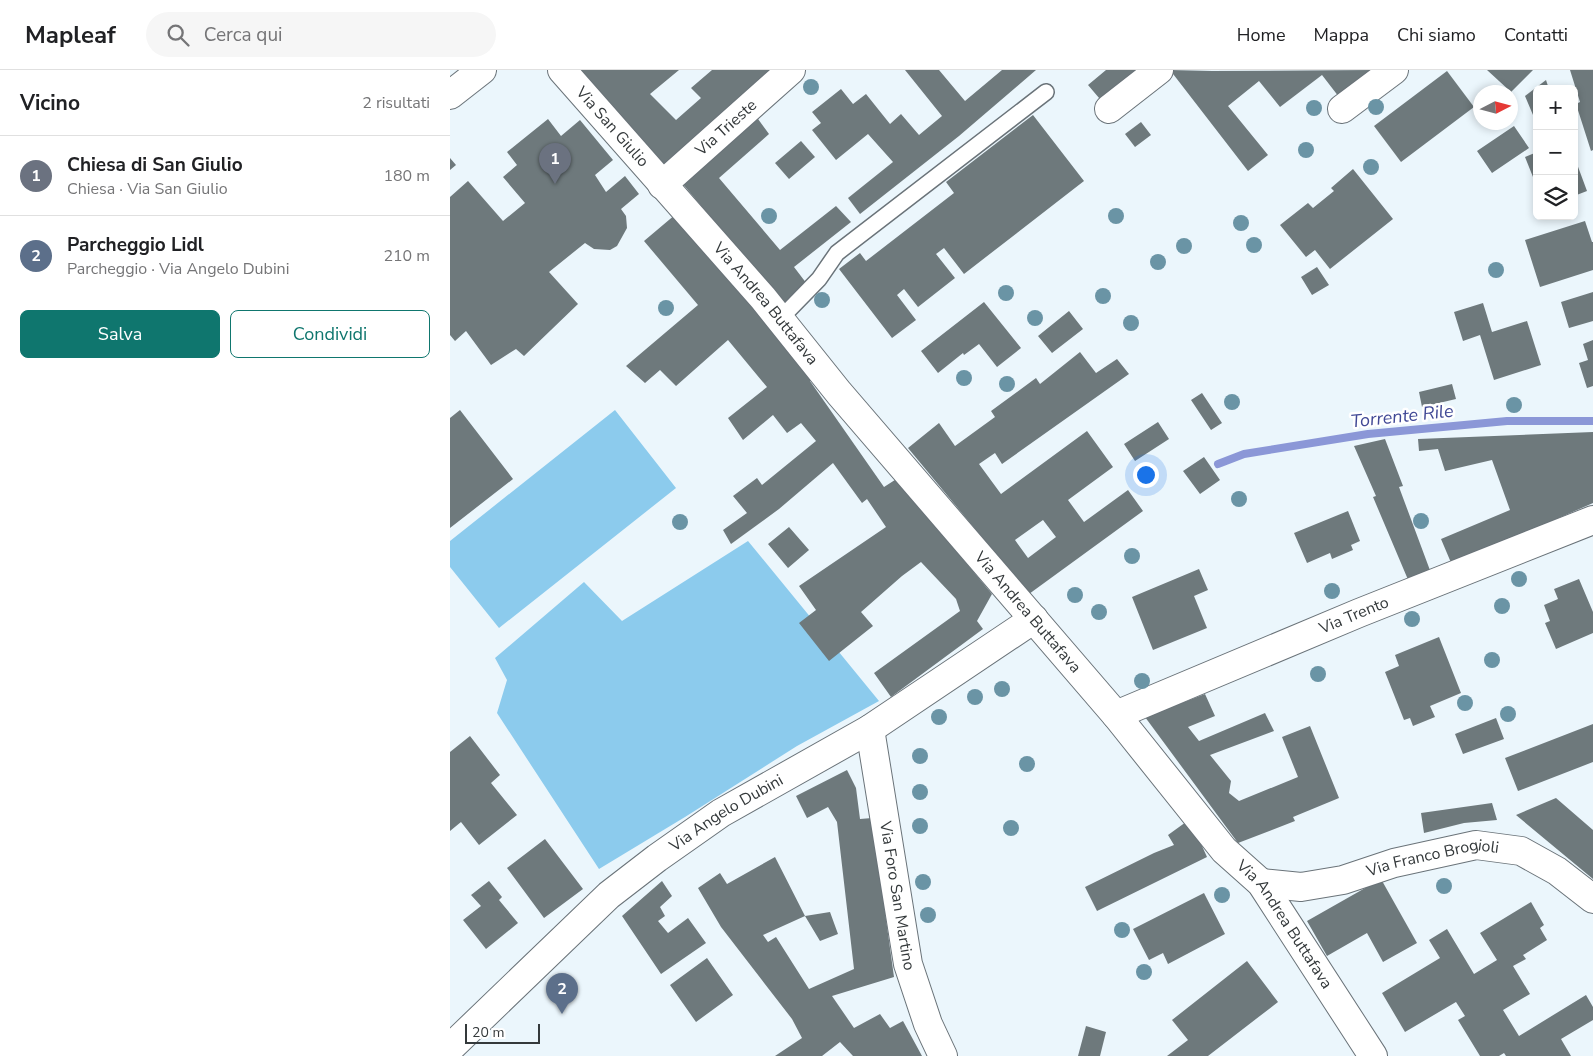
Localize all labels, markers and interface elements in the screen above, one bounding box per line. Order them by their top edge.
search box [146,12,496,57]
text: Mapleaf [25,19,116,51]
icon: search [164,21,192,49]
text: Cerca qui [204,22,283,48]
text: Home [1237,23,1285,47]
text: Mappa [1313,23,1369,47]
text: Chi siamo [1397,23,1476,47]
text: Contatti [1504,23,1568,47]
street label: Via San Giulio [570,81,654,172]
north arrow [1473,85,1518,130]
map controls [1533,85,1578,220]
button: + [1533,85,1578,130]
text: Vicino [20,89,80,117]
text: 2 risultati [362,92,430,114]
street label: Via Trieste [690,94,762,162]
button: − [1533,130,1578,175]
pin: 1 [539,143,571,184]
text: Chiesa di San Giulio [67,152,243,178]
text: 1 [31,165,41,187]
text: 180 m [383,165,430,187]
button: layers [1533,175,1578,220]
text: Chiesa · Via San Giulio [67,178,228,200]
text: Parcheggio Lidl [67,232,204,258]
street label: Via Andrea Buttafava [707,237,823,370]
text: 2 [31,245,41,267]
text: 210 m [383,245,430,267]
text: Parcheggio · Via Angelo Dubini [67,258,289,280]
button: Salva [20,310,220,358]
button: Condividi [230,310,430,358]
water label: Torrente Rile [1349,399,1455,433]
your location [1133,462,1159,488]
street label: Via Andrea Buttafava [969,546,1086,678]
street label: Via Trento [1315,591,1392,640]
street label: Via Angelo Dubini [664,769,787,857]
street label: Via Foro San Martino [874,819,920,973]
street label: Via Franco Brogioli [1363,834,1500,883]
street label: Via Andrea Buttafava [1231,854,1338,993]
pin: 2 [546,973,578,1014]
scale bar [465,1021,540,1044]
text: 20 m [472,1023,504,1042]

